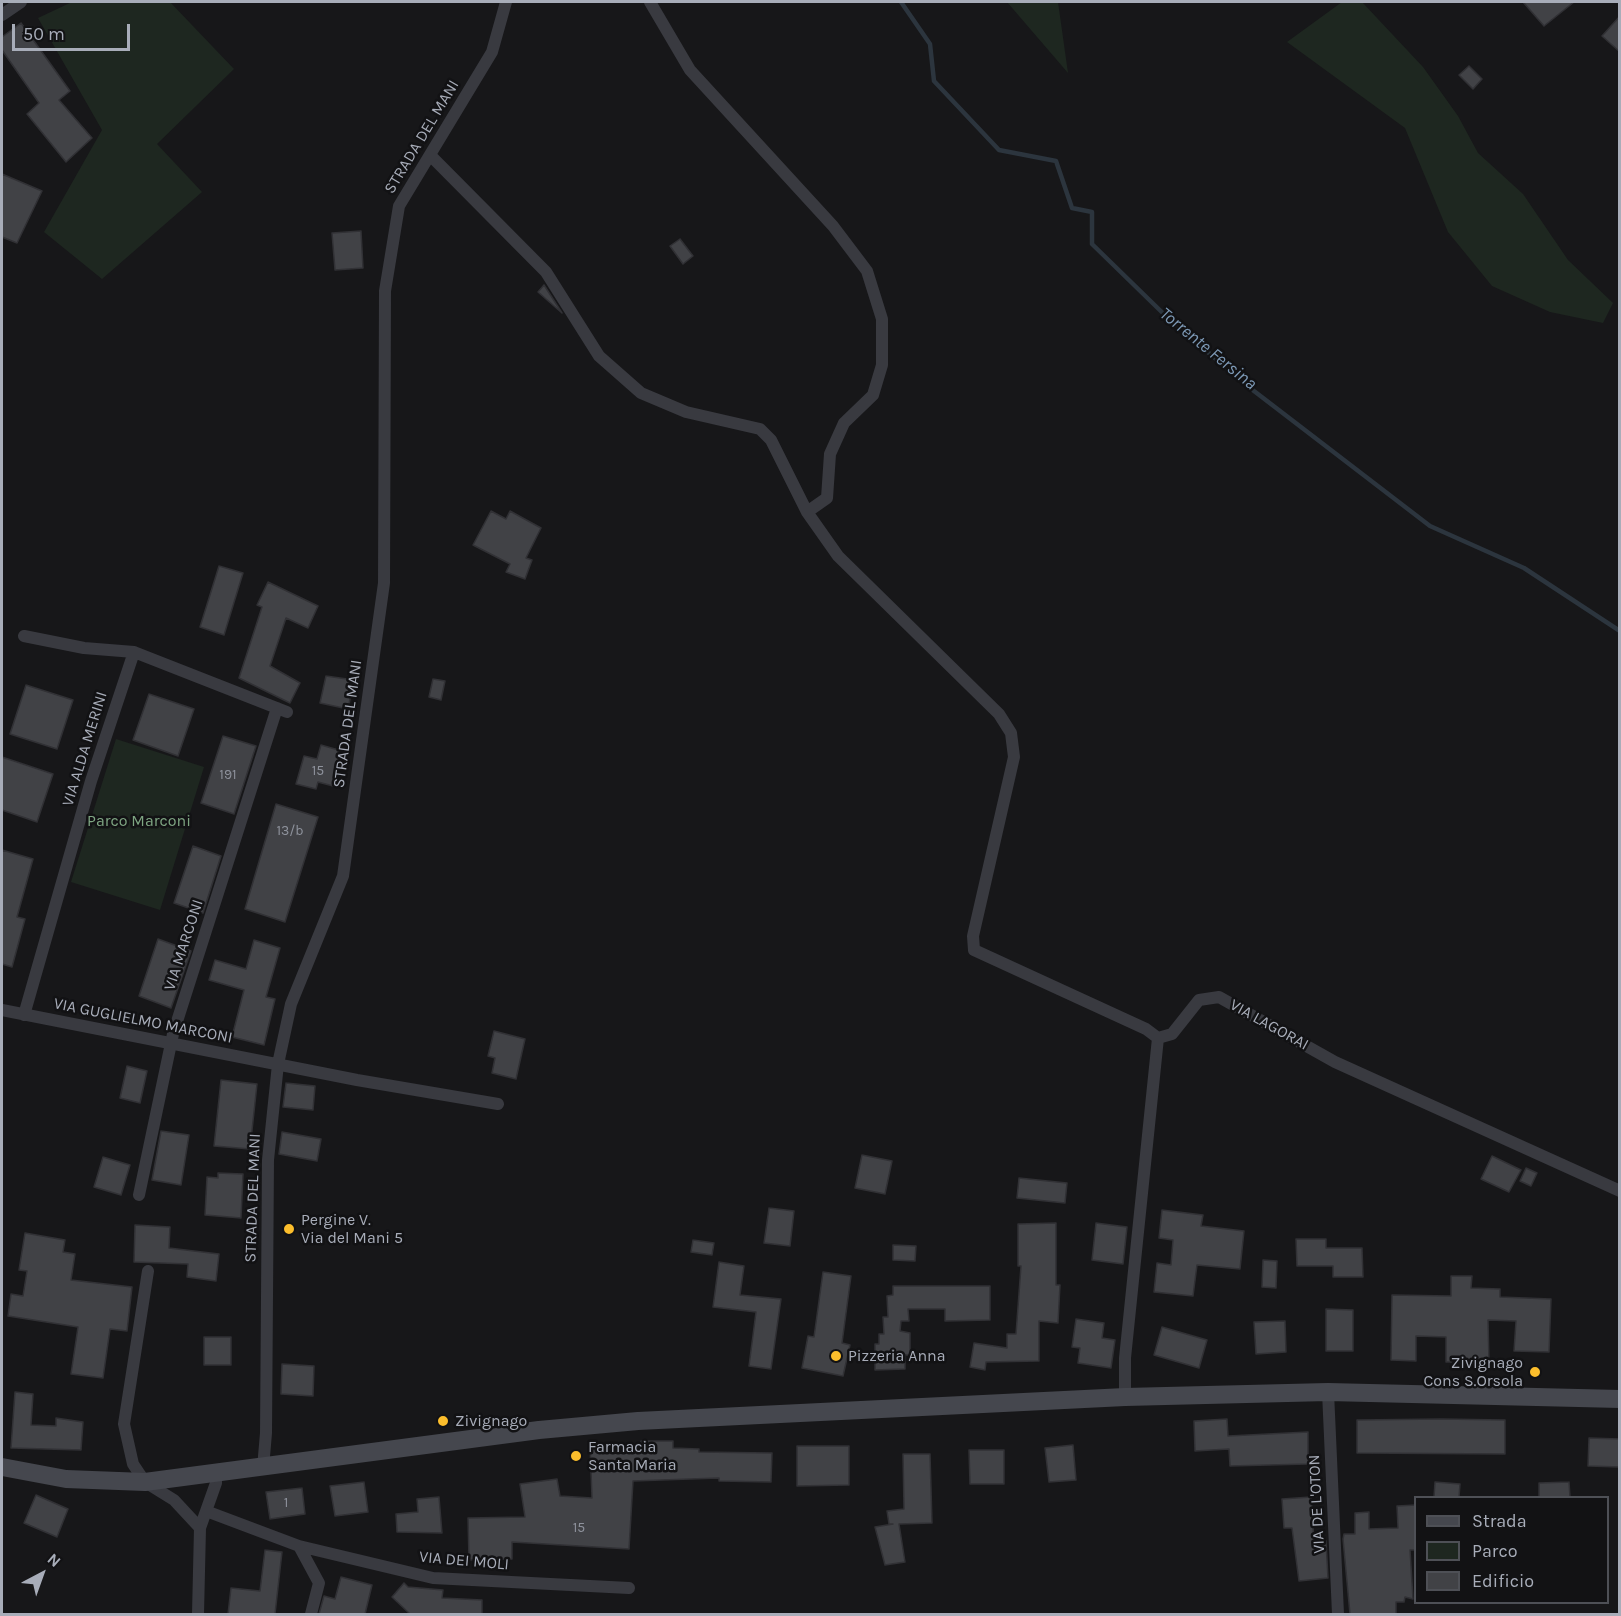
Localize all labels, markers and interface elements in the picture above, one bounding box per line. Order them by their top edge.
scale bar [15,12,134,50]
text: 50 m [23,23,65,45]
street label: STRADA DEL MANI [380,77,464,197]
water label: Torrente Fersina [1155,303,1261,395]
street label: STRADA DEL MANI [330,659,366,789]
street label: VIA ALDA MERINI [58,689,112,809]
house number: 15 [312,763,324,779]
house number: 191 [219,767,237,783]
park label: Parco Marconi [87,811,191,831]
house number: 13/b [276,823,304,839]
street label: VIA MARCONI [160,897,208,993]
street label: VIA GUGLIELMO MARCONI [52,994,234,1048]
street label: VIA LAGORAI [1226,995,1312,1055]
street label: STRADA DEL MANI [241,1133,265,1263]
place label: Pergine V. Via del Mani 5 [301,1210,403,1248]
marker: Pergine V. Via del Mani 5 [282,1222,296,1236]
place label: Pizzeria Anna [848,1346,945,1366]
marker: Pizzeria Anna [829,1349,843,1363]
place label: Zivignago Cons S.Orsola [1424,1353,1523,1391]
marker: Zivignago Cons S.Orsola [1528,1365,1542,1379]
place label: Zivignago [455,1411,527,1431]
marker: Zivignago [436,1414,450,1428]
place label: Farmacia Santa Maria [588,1437,676,1475]
marker: Farmacia Santa Maria [569,1449,583,1463]
street label: VIA DE L'OTON [1305,1454,1329,1554]
house number: 1 [284,1495,288,1511]
legend [1414,1496,1609,1604]
text: Strada [1472,1510,1527,1532]
house number: 15 [573,1520,585,1536]
text: Parco [1472,1540,1518,1562]
north arrow [12,1544,72,1604]
street label: VIA DEI MOLI [418,1548,510,1574]
text: N [44,1549,65,1571]
text: Edificio [1472,1570,1534,1592]

